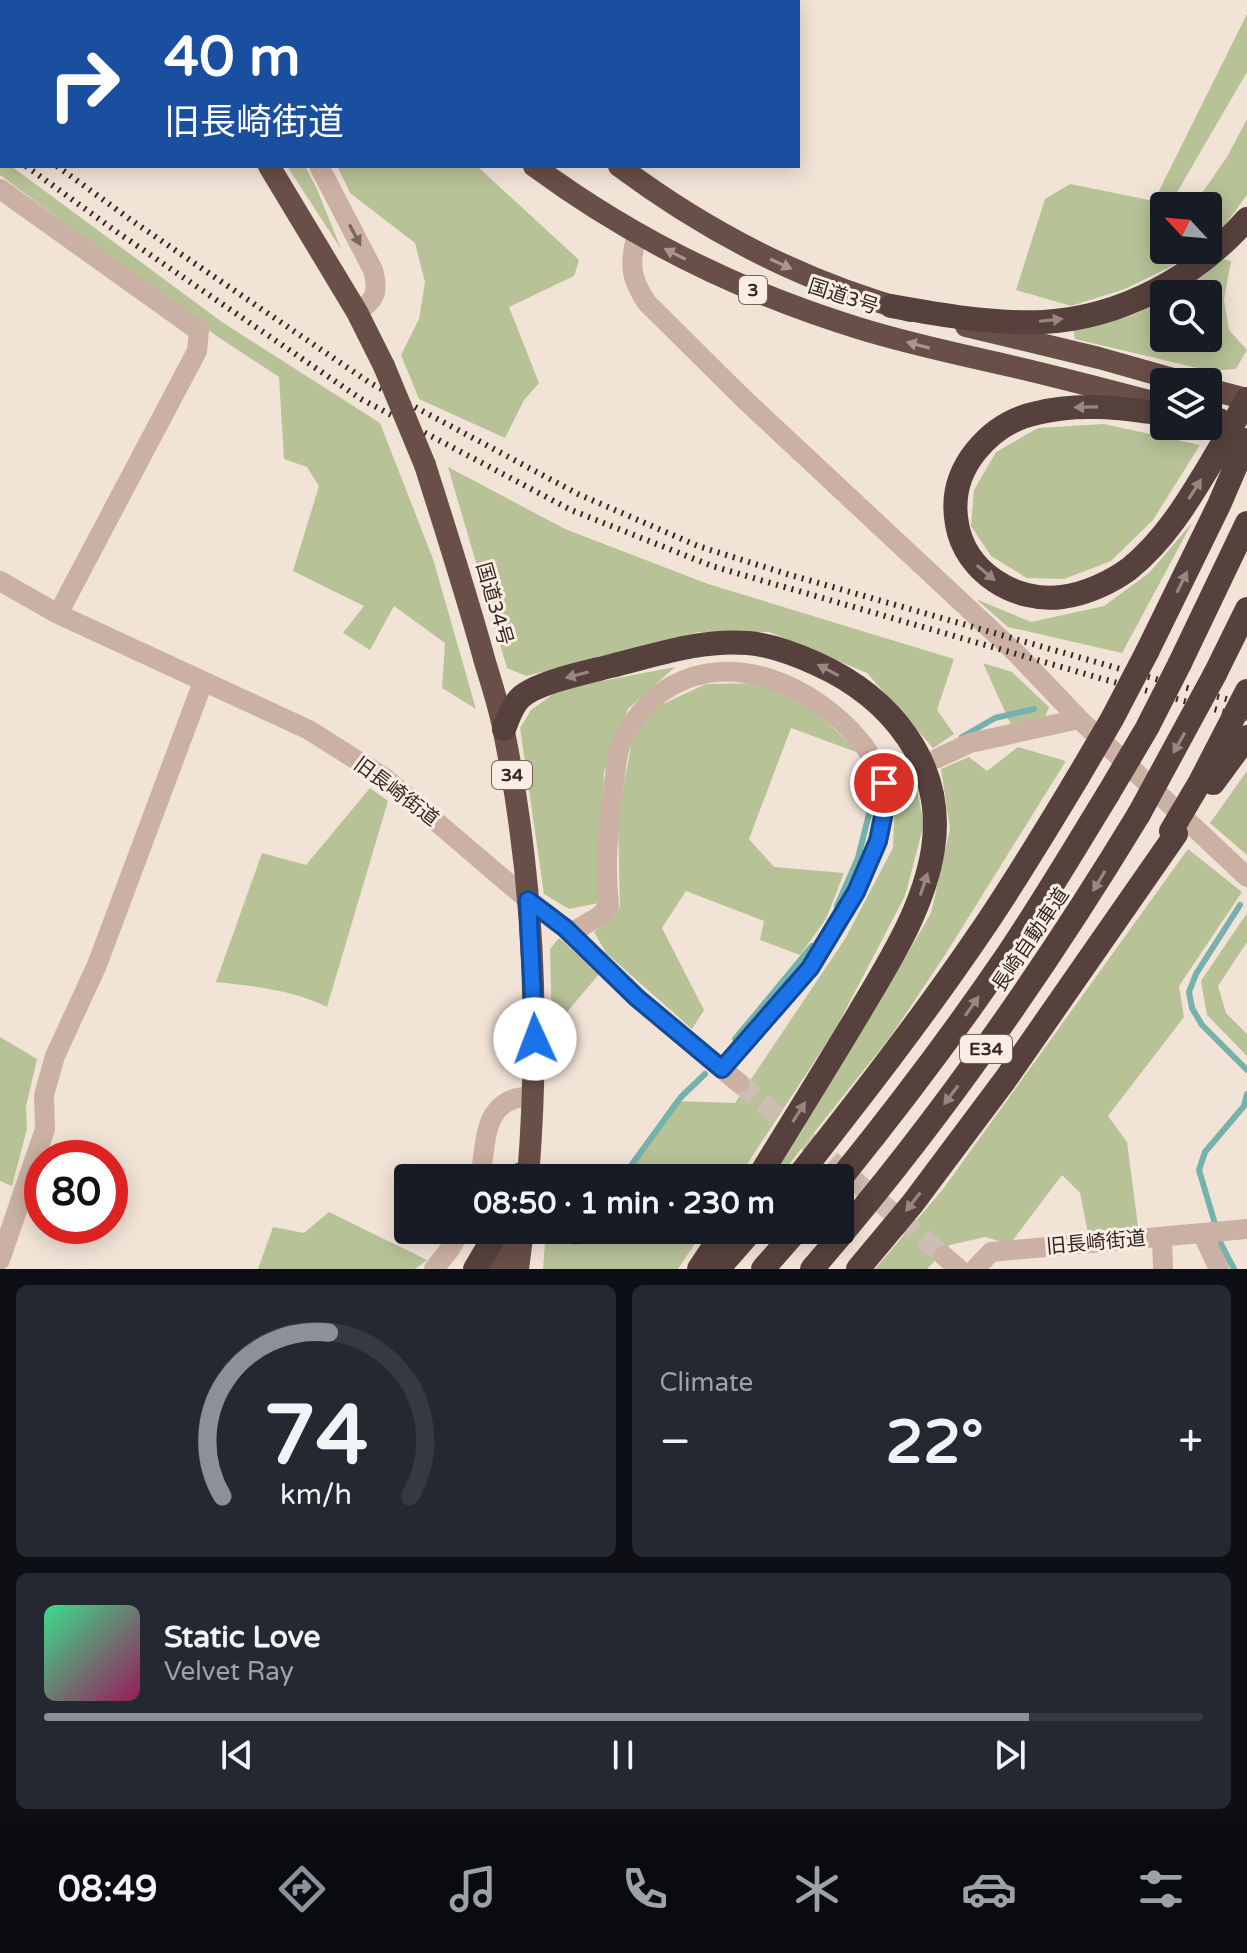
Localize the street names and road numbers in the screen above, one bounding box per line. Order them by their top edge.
street label: 国道3号 [805,274,881,320]
road number: 3 [739,276,767,304]
street label: 国道34号 [471,560,517,648]
street label: 旧長崎街道 [349,752,443,832]
road number: 34 [492,761,532,789]
street label: 長崎自動車道 [987,884,1075,996]
road number: E34 [960,1035,1012,1063]
street label: 旧長崎街道 [1045,1227,1147,1259]

